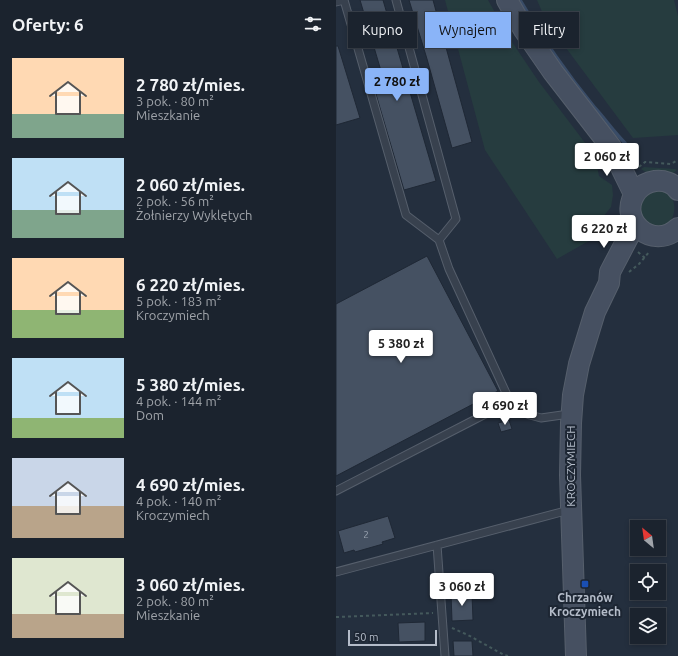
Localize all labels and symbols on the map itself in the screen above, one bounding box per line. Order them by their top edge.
pin: 2 780 zł [356,68,438,102]
pin: 2 060 zł [566,143,648,177]
pin: 6 220 zł [563,215,645,249]
pin: 5 380 zł [360,330,442,364]
pin: 4 690 zł [464,392,546,426]
street label: KROCZYMIECH [564,425,577,507]
north arrow [630,520,666,556]
house number: 2 [363,529,369,540]
pin: 3 060 zł [421,573,503,607]
marker: Chrzanów Kroczymiech [580,579,590,589]
place label: Chrzanów Kroczymiech [549,591,621,618]
scale bar [348,628,437,647]

